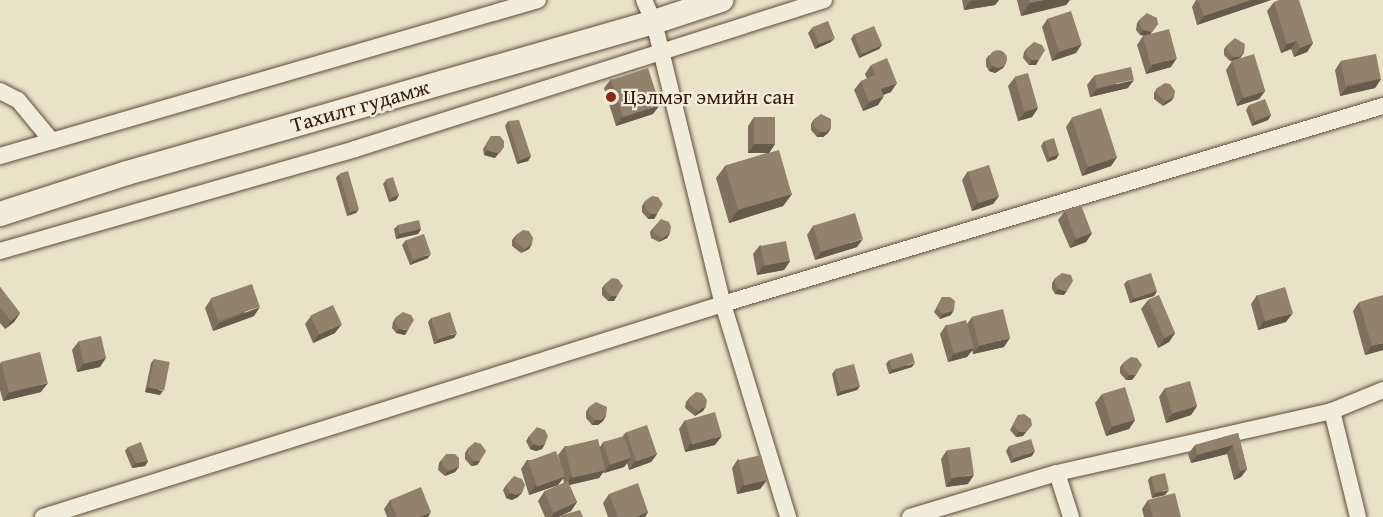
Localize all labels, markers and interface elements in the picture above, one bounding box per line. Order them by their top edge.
street label: Тахилт гудамж [288,74,432,138]
place label: Цэлмэг эмийн сан [623,84,794,110]
marker: Цэлмэг эмийн сан [604,90,618,104]

